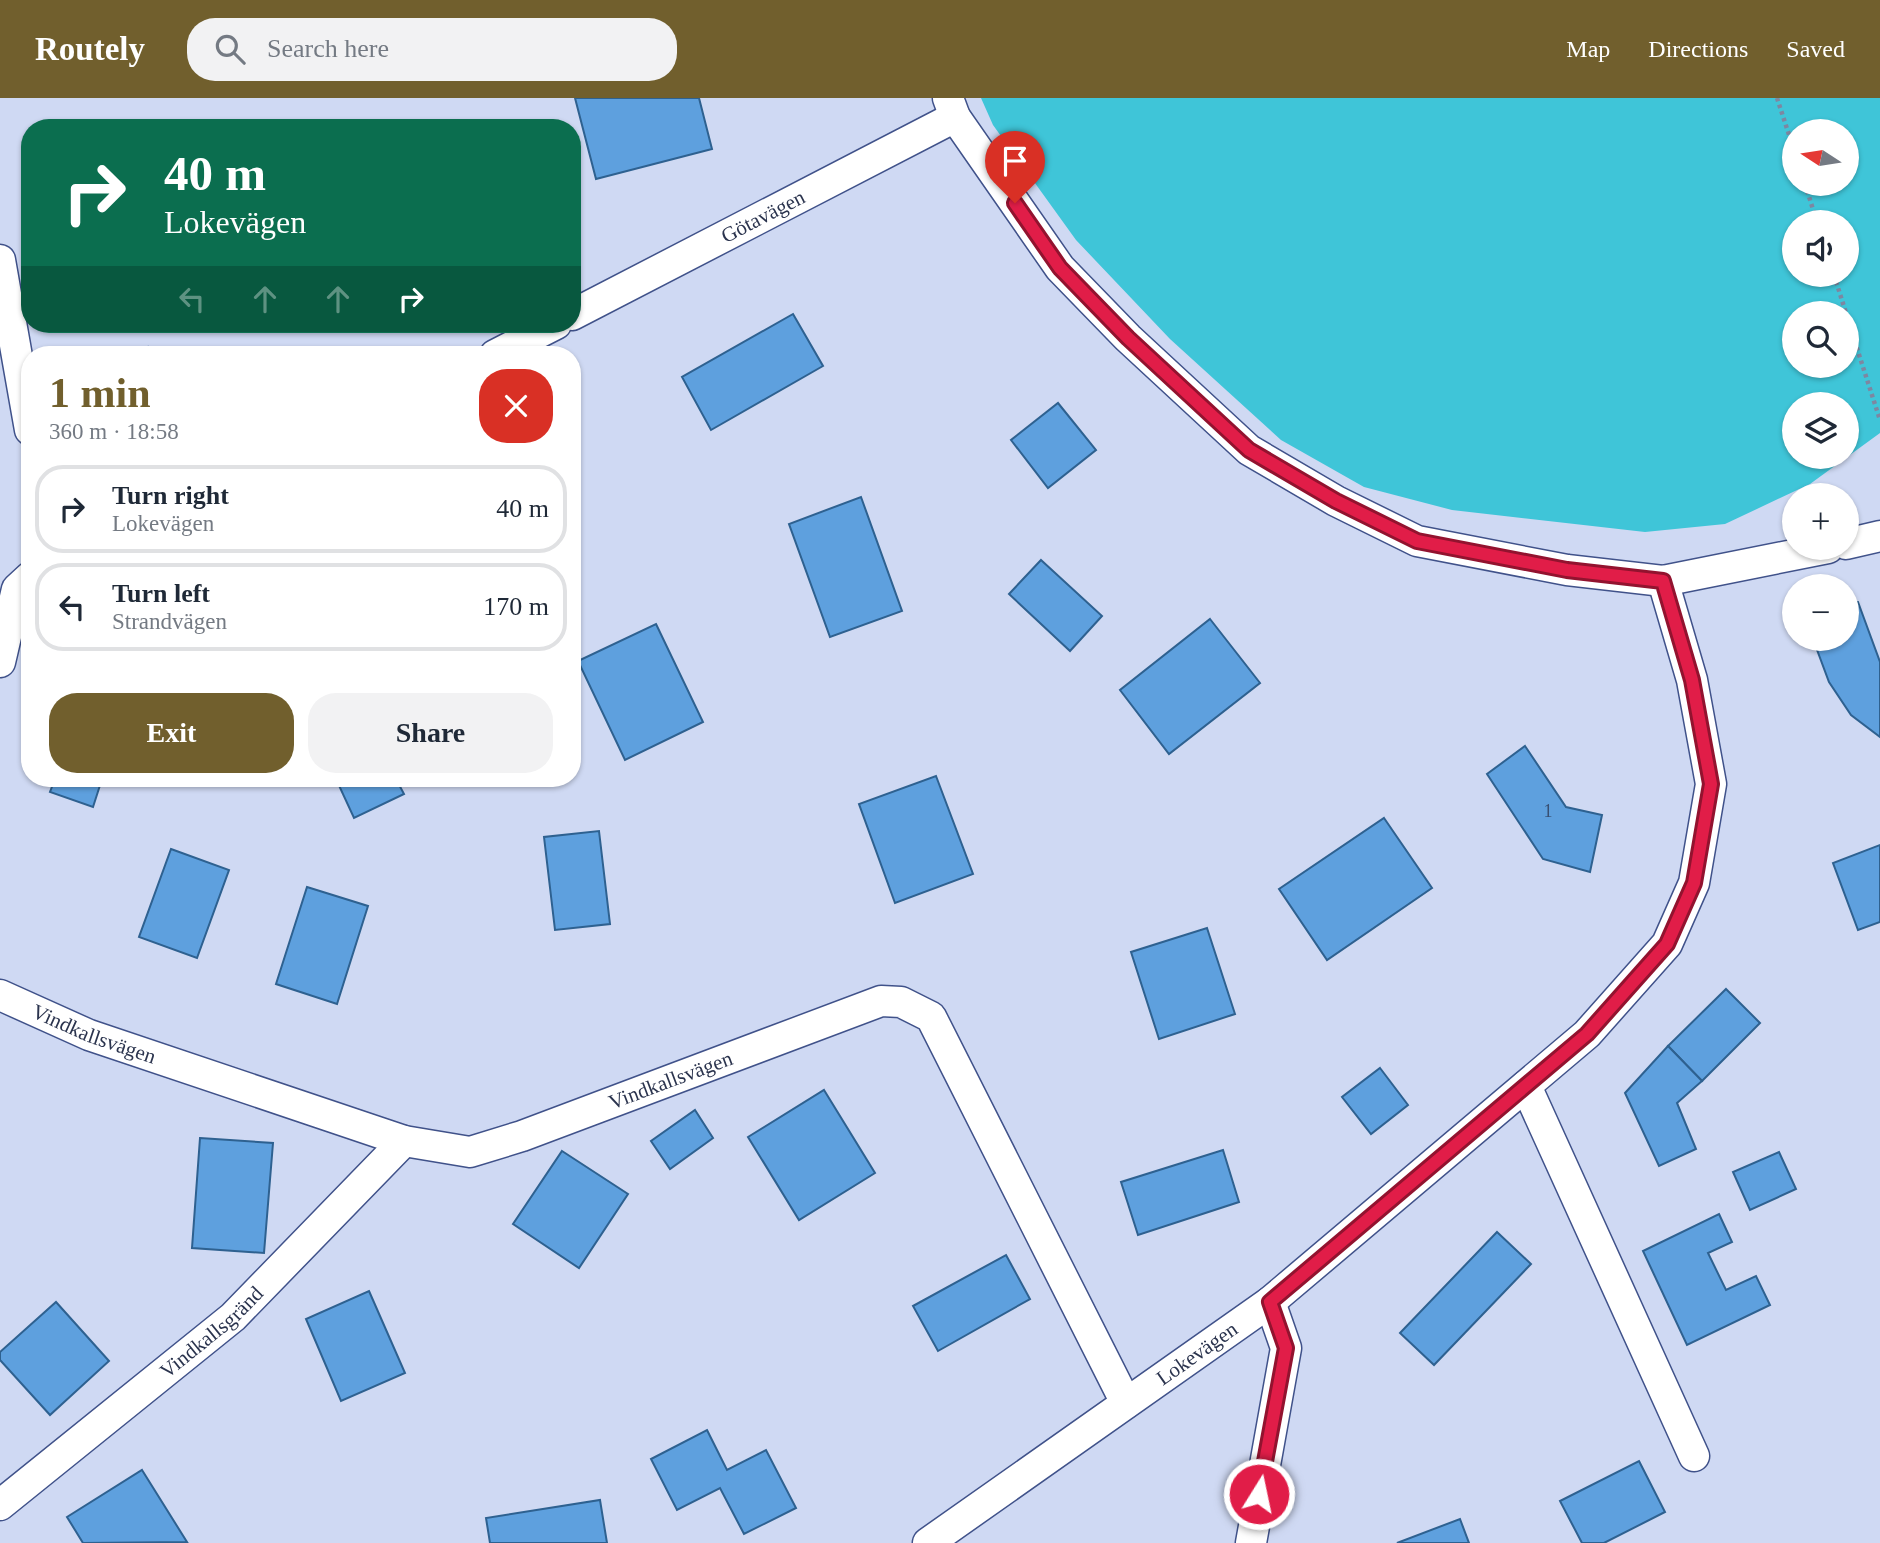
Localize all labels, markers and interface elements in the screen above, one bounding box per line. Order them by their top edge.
search box [187,18,677,81]
icon: search [211,30,249,68]
text: Routely [35,31,145,67]
text: Search here [267,34,389,63]
text: Map [1566,36,1610,62]
text: Directions [1648,36,1748,62]
text: Saved [1786,36,1845,62]
north arrow [1782,119,1858,196]
map controls [1782,119,1859,651]
pin [985,131,1045,203]
icon: arrive [996,142,1034,180]
text: 40 m [164,146,266,201]
icon: right [49,147,140,238]
street label: Götavägen [717,184,809,248]
text: Lokevägen [164,204,306,240]
button: sound [1782,210,1859,287]
icon: left [173,280,211,318]
icon: ahead [246,280,284,318]
icon: ahead [319,280,357,318]
icon: right [392,280,430,318]
button: search [1782,301,1859,378]
button: close [479,369,553,443]
text: 1 min [49,370,151,416]
button: layers [1782,392,1859,469]
text: 360 m · 18:58 [49,419,179,444]
text: Turn right [112,481,229,510]
button: + [1782,483,1859,560]
icon: right [53,490,91,528]
text: 40 m [496,494,549,523]
text: Lokevägen [112,511,214,536]
button: − [1782,574,1859,651]
text: Turn left [112,579,210,608]
icon: left [53,588,91,626]
text: 170 m [483,592,549,621]
text: Strandvägen [112,609,227,634]
button: Exit [49,693,294,773]
button: Share [308,693,553,773]
house number: 1 [1544,801,1553,821]
street label: Vindkallsvägen [29,999,159,1069]
street label: Vindkallsvägen [605,1046,736,1114]
street label: Vindkallsgränd [155,1281,268,1383]
street label: Lokevägen [1152,1317,1242,1390]
position arrow [1222,1457,1296,1531]

